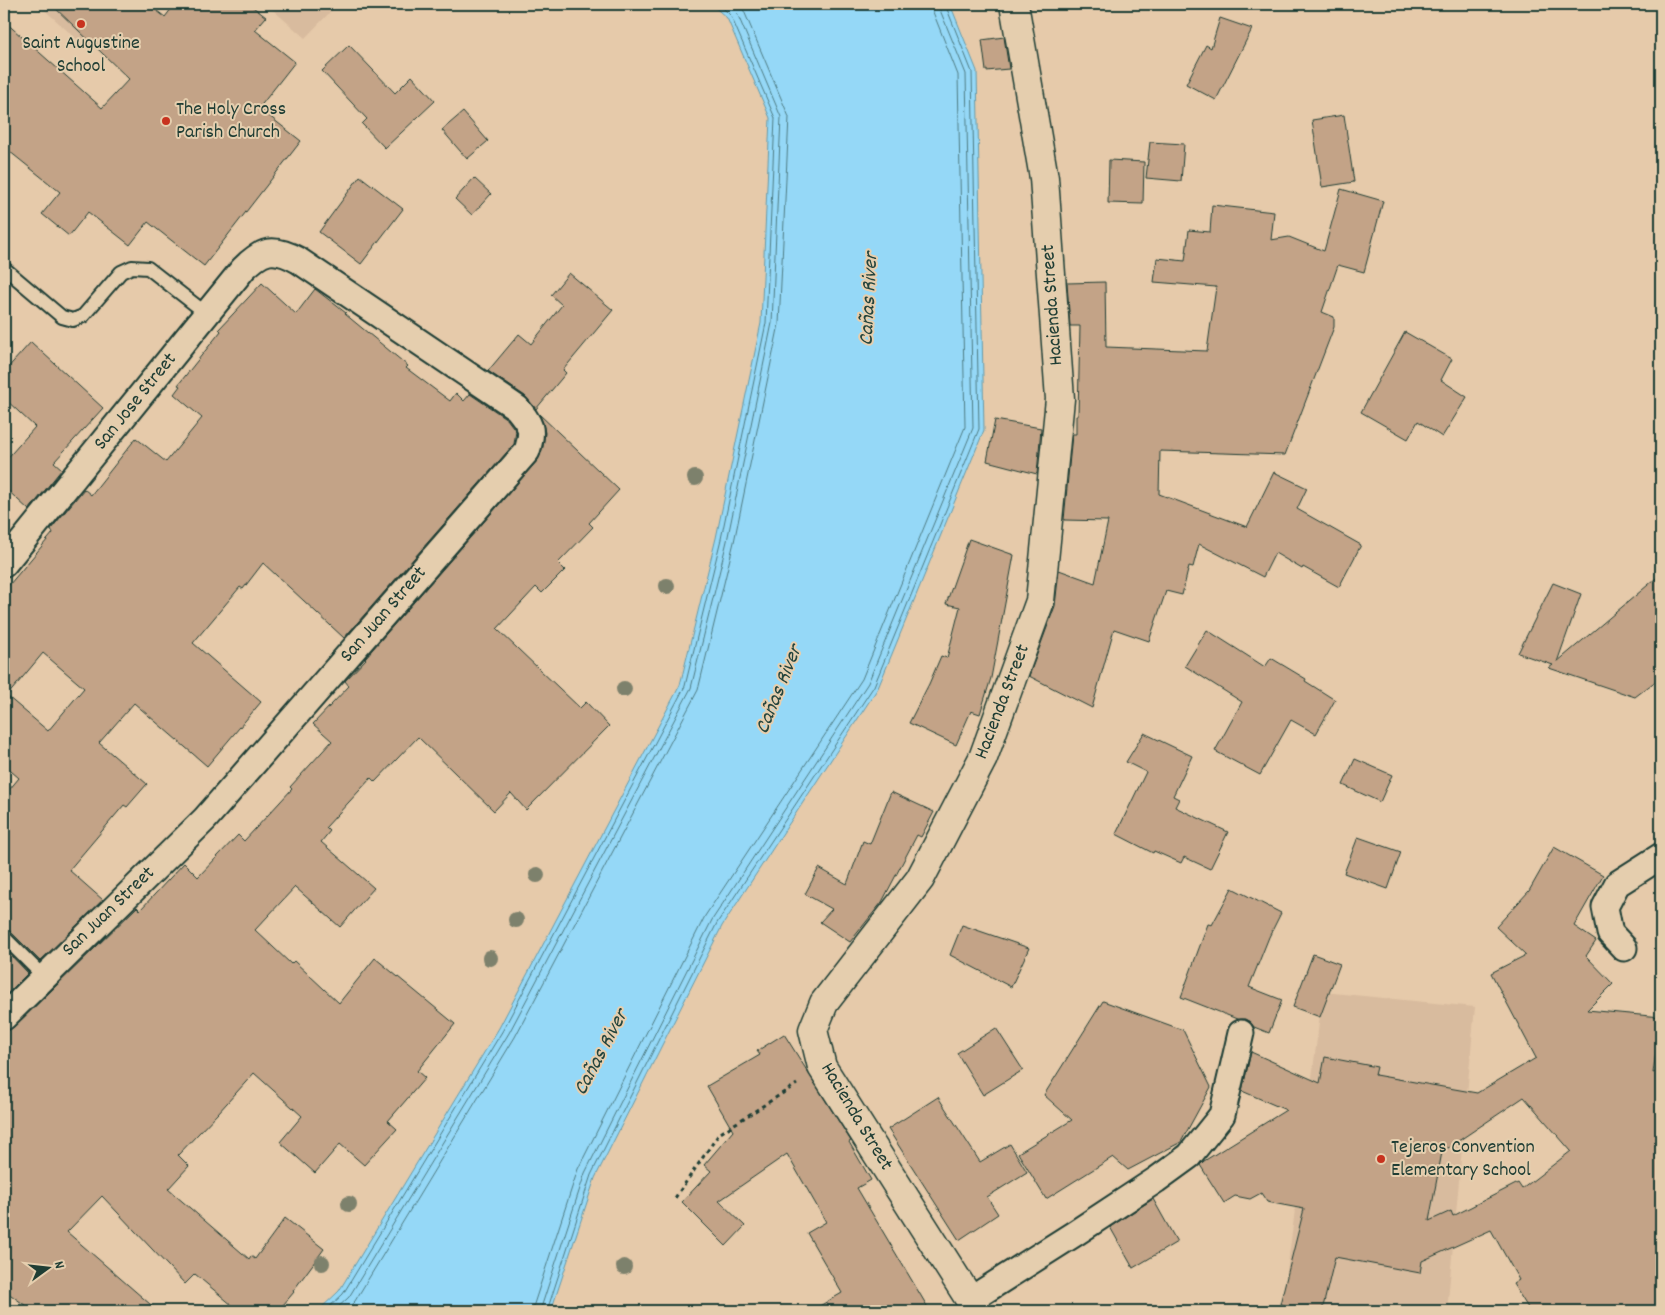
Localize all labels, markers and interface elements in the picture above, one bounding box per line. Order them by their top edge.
marker: Saint Augustine School [75,18,87,30]
place label: Saint Augustine School [22,30,140,81]
place label: The Holy Cross Parish Church [176,96,286,147]
marker: The Holy Cross Parish Church [160,115,172,127]
street label: Hacienda Street [1035,244,1071,366]
water label: Cañas River [853,249,888,346]
street label: San Jose Street [88,347,184,457]
street label: San Juan Street [334,561,434,669]
water label: Cañas River [749,639,812,739]
street label: Hacienda Street [968,640,1038,764]
street label: San Juan Street [56,860,162,964]
water label: Cañas River [567,1003,638,1101]
street label: Hacienda Street [813,1058,899,1176]
place label: Tejeros Convention Elementary School [1391,1134,1535,1185]
marker: Tejeros Convention Elementary School [1375,1153,1387,1165]
north arrow [22,1242,72,1292]
text: N [48,1259,69,1271]

